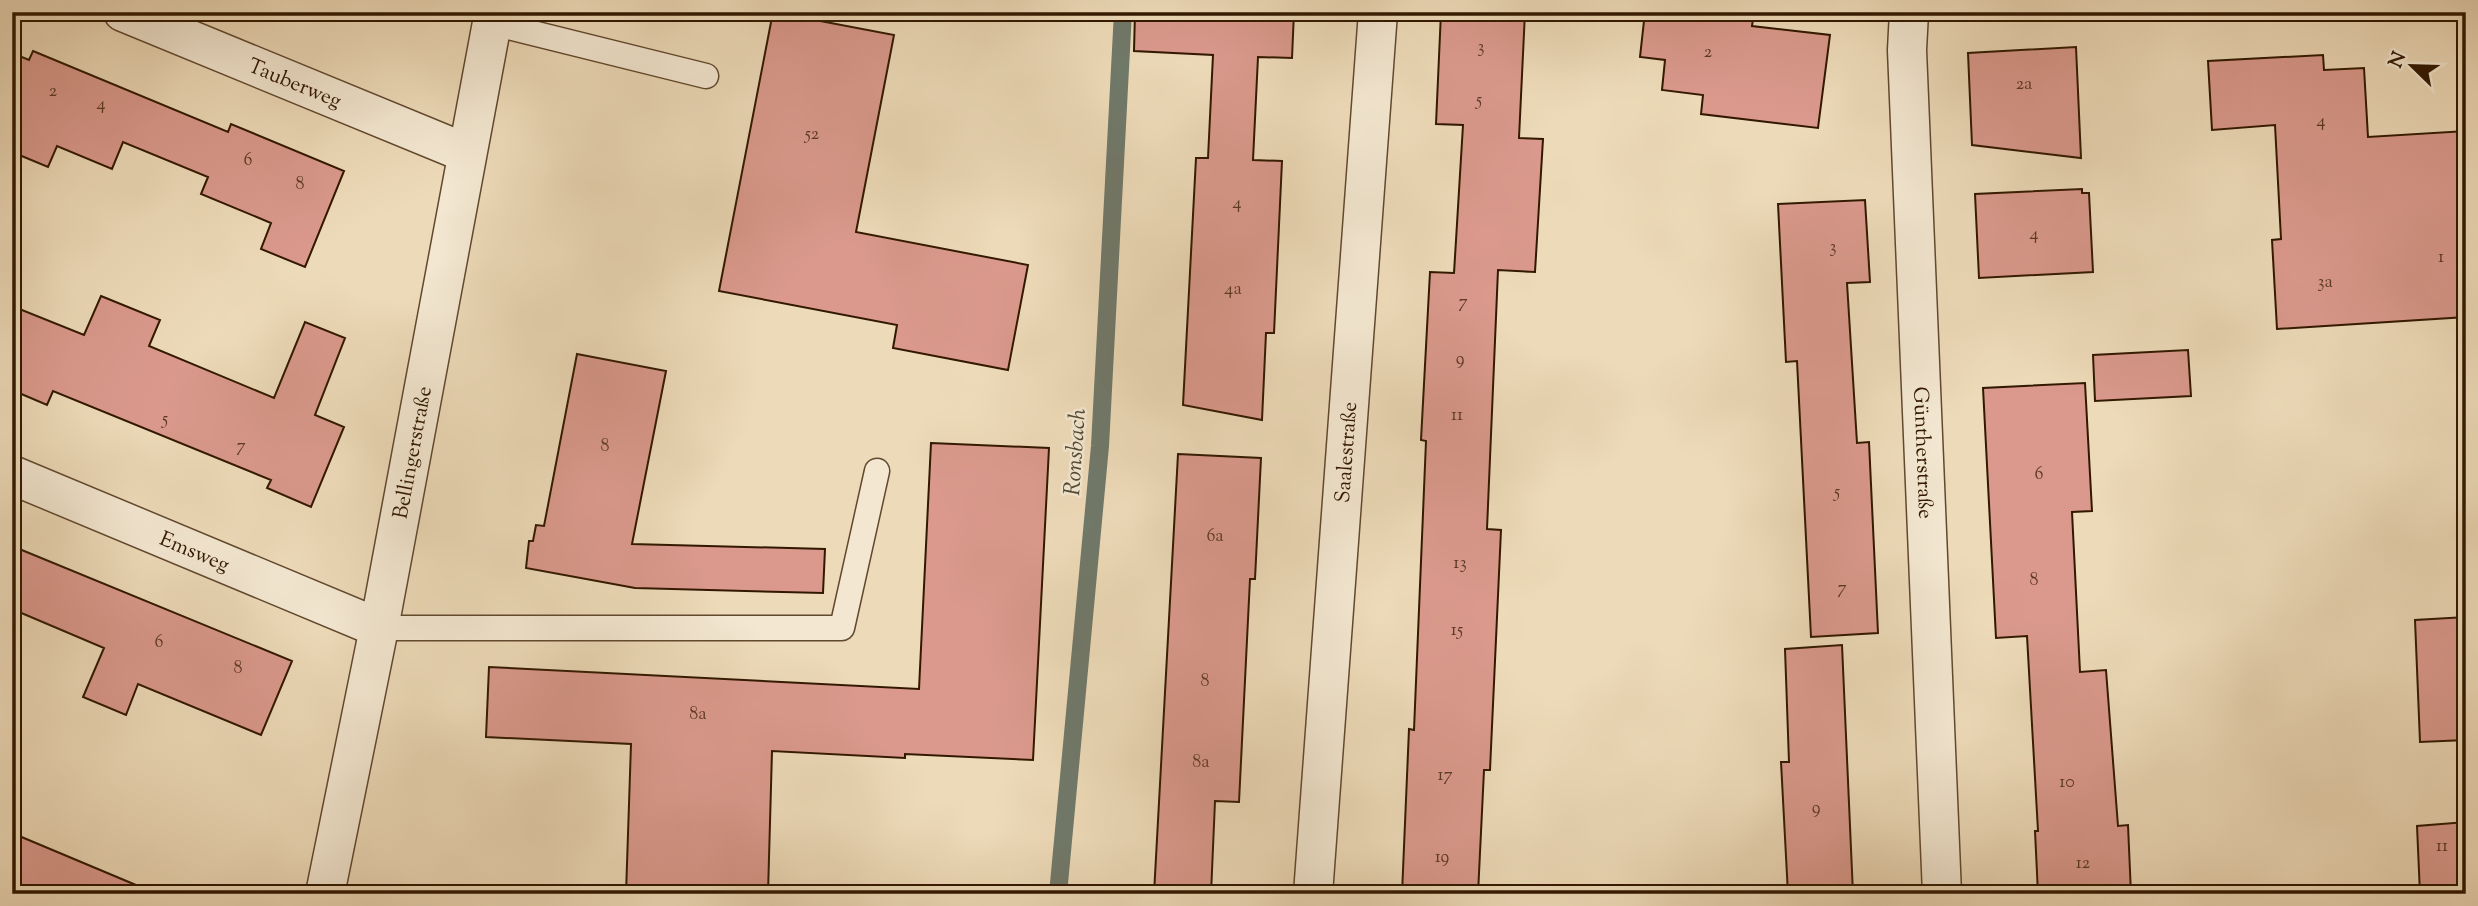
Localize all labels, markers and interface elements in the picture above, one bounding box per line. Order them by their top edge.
north arrow [2376,32,2446,102]
house number: 3 [1477,35,1485,61]
house number: 2 [1704,40,1713,66]
text: N [2383,48,2414,73]
street label: Tauberweg [243,52,346,117]
house number: 2a [2016,72,2032,98]
house number: 2 [49,79,58,105]
house number: 5 [1475,88,1482,114]
house number: 4 [96,92,106,118]
house number: 4 [2316,109,2326,135]
house number: 52 [804,122,820,148]
house number: 6 [244,148,253,174]
house number: 8 [296,172,305,198]
house number: 4 [1232,191,1242,217]
house number: 4 [2029,222,2039,248]
house number: 3 [1829,235,1837,261]
house number: 1 [2438,245,2444,271]
house number: 3a [2317,270,2333,296]
house number: 4a [1224,277,1242,303]
house number: 7 [1458,290,1468,316]
house number: 9 [1456,347,1465,373]
street label: Bellingerstraße [387,384,441,522]
street label: Güntherstraße [1904,386,1939,519]
street label: Saalestraße [1329,401,1366,504]
house number: 11 [1451,403,1463,429]
house number: 5 [161,407,168,433]
water label: Ronsbach [1057,408,1096,497]
house number: 7 [236,434,246,460]
house number: 8 [601,434,610,460]
house number: 6 [2035,462,2044,488]
house number: 5 [1833,480,1840,506]
house number: 6a [1206,524,1224,550]
street label: Emsweg [154,525,234,581]
house number: 13 [1453,551,1467,577]
house number: 8 [2030,568,2039,594]
house number: 7 [1837,576,1847,602]
house number: 15 [1451,618,1463,644]
house number: 6 [155,630,164,656]
house number: 8 [234,656,243,682]
house number: 8 [1201,669,1210,695]
house number: 8a [689,702,707,728]
house number: 8a [1192,750,1210,776]
house number: 17 [1437,763,1453,789]
house number: 10 [2059,770,2075,796]
house number: 9 [1812,796,1821,822]
house number: 11 [2436,834,2448,860]
house number: 19 [1435,845,1450,871]
house number: 12 [2076,851,2091,877]

